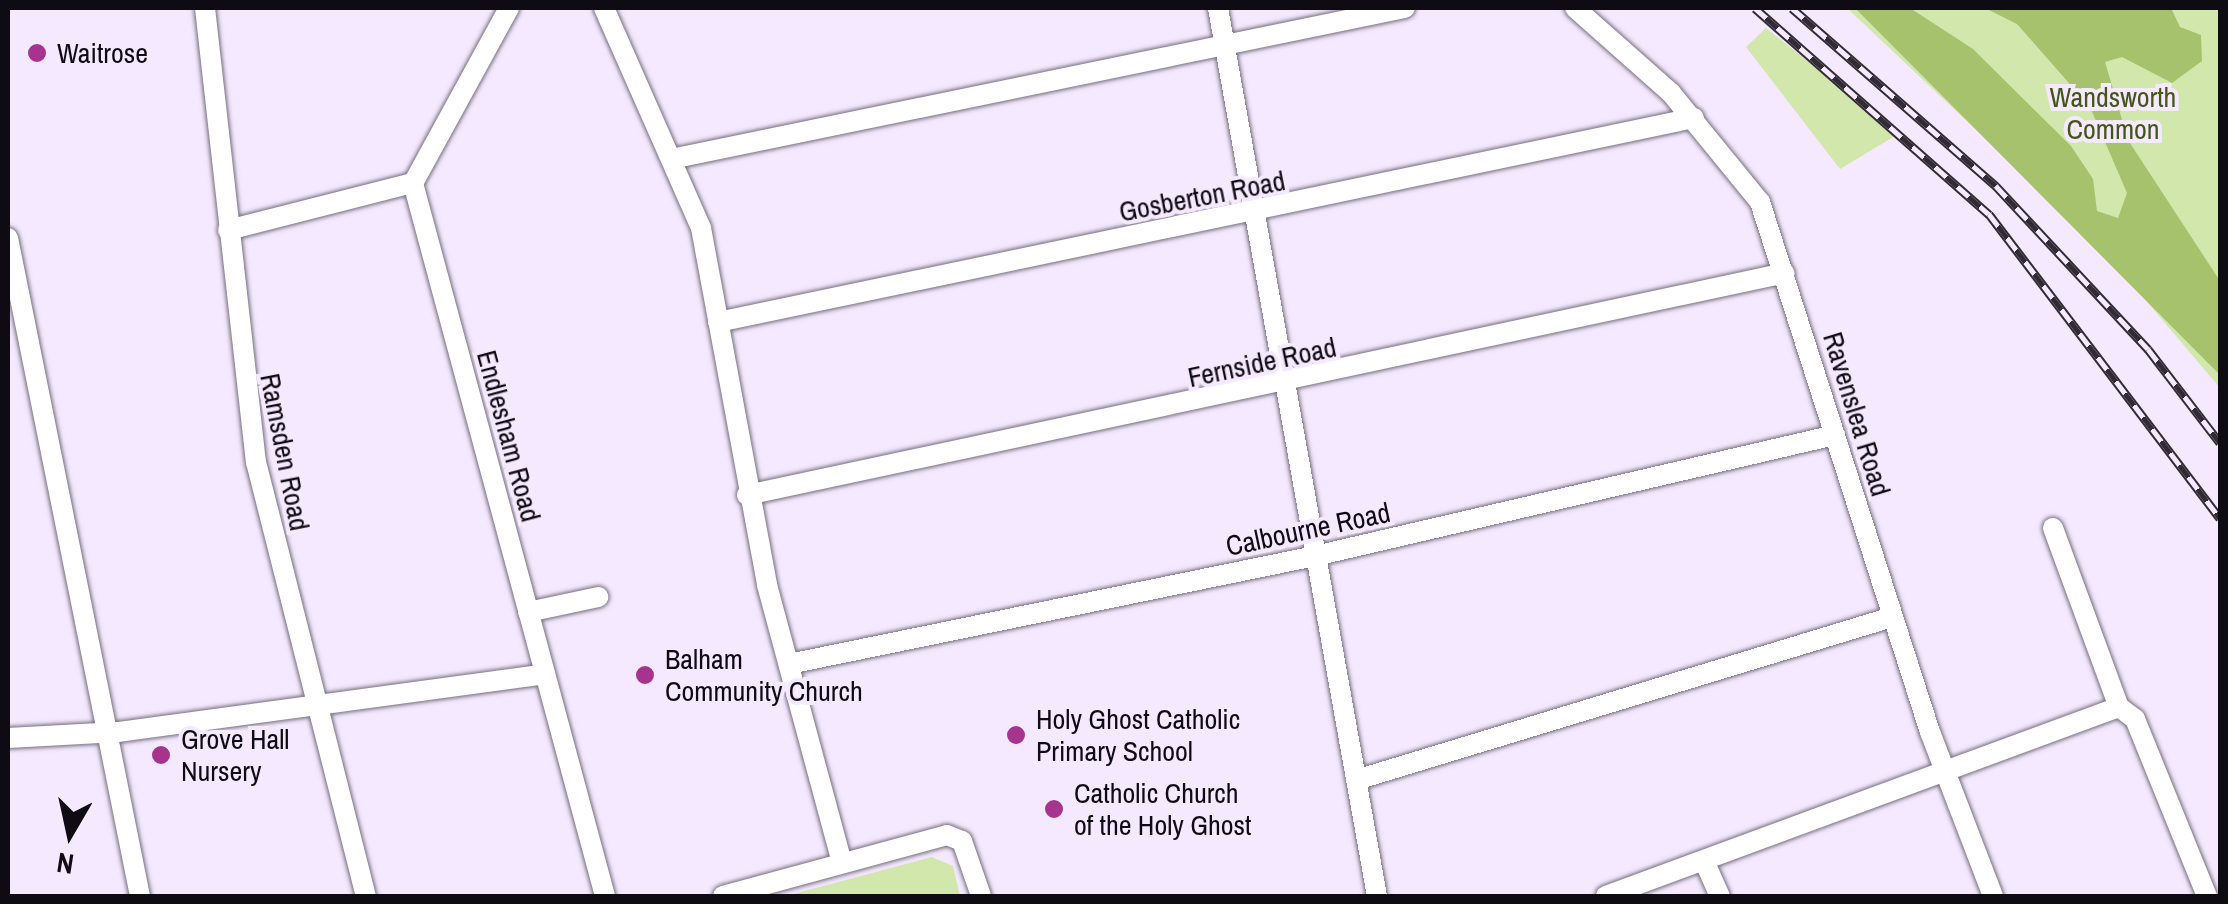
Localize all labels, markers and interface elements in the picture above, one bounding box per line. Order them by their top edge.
place label: Waitrose [57,36,148,70]
marker: Waitrose [26,42,48,64]
park label: Wandsworth Common [2050,80,2176,146]
street label: Gosberton Road [1116,163,1288,229]
street label: Ravenslea Road [1816,328,1898,500]
street label: Fernside Road [1185,330,1339,394]
street label: Endlesham Road [470,347,548,525]
street label: Ramsden Road [253,371,317,533]
street label: Calbourne Road [1223,495,1393,563]
place label: Balham Community Church [665,642,863,708]
marker: Balham Community Church [634,664,656,686]
place label: Holy Ghost Catholic Primary School [1036,702,1240,768]
place label: Grove Hall Nursery [181,722,289,788]
marker: Holy Ghost Catholic Primary School [1005,724,1027,746]
marker: Grove Hall Nursery [150,744,172,766]
place label: Catholic Church of the Holy Ghost [1074,776,1251,842]
north arrow [20,784,120,884]
marker: Catholic Church of the Holy Ghost [1043,798,1065,820]
text: N [54,844,76,884]

